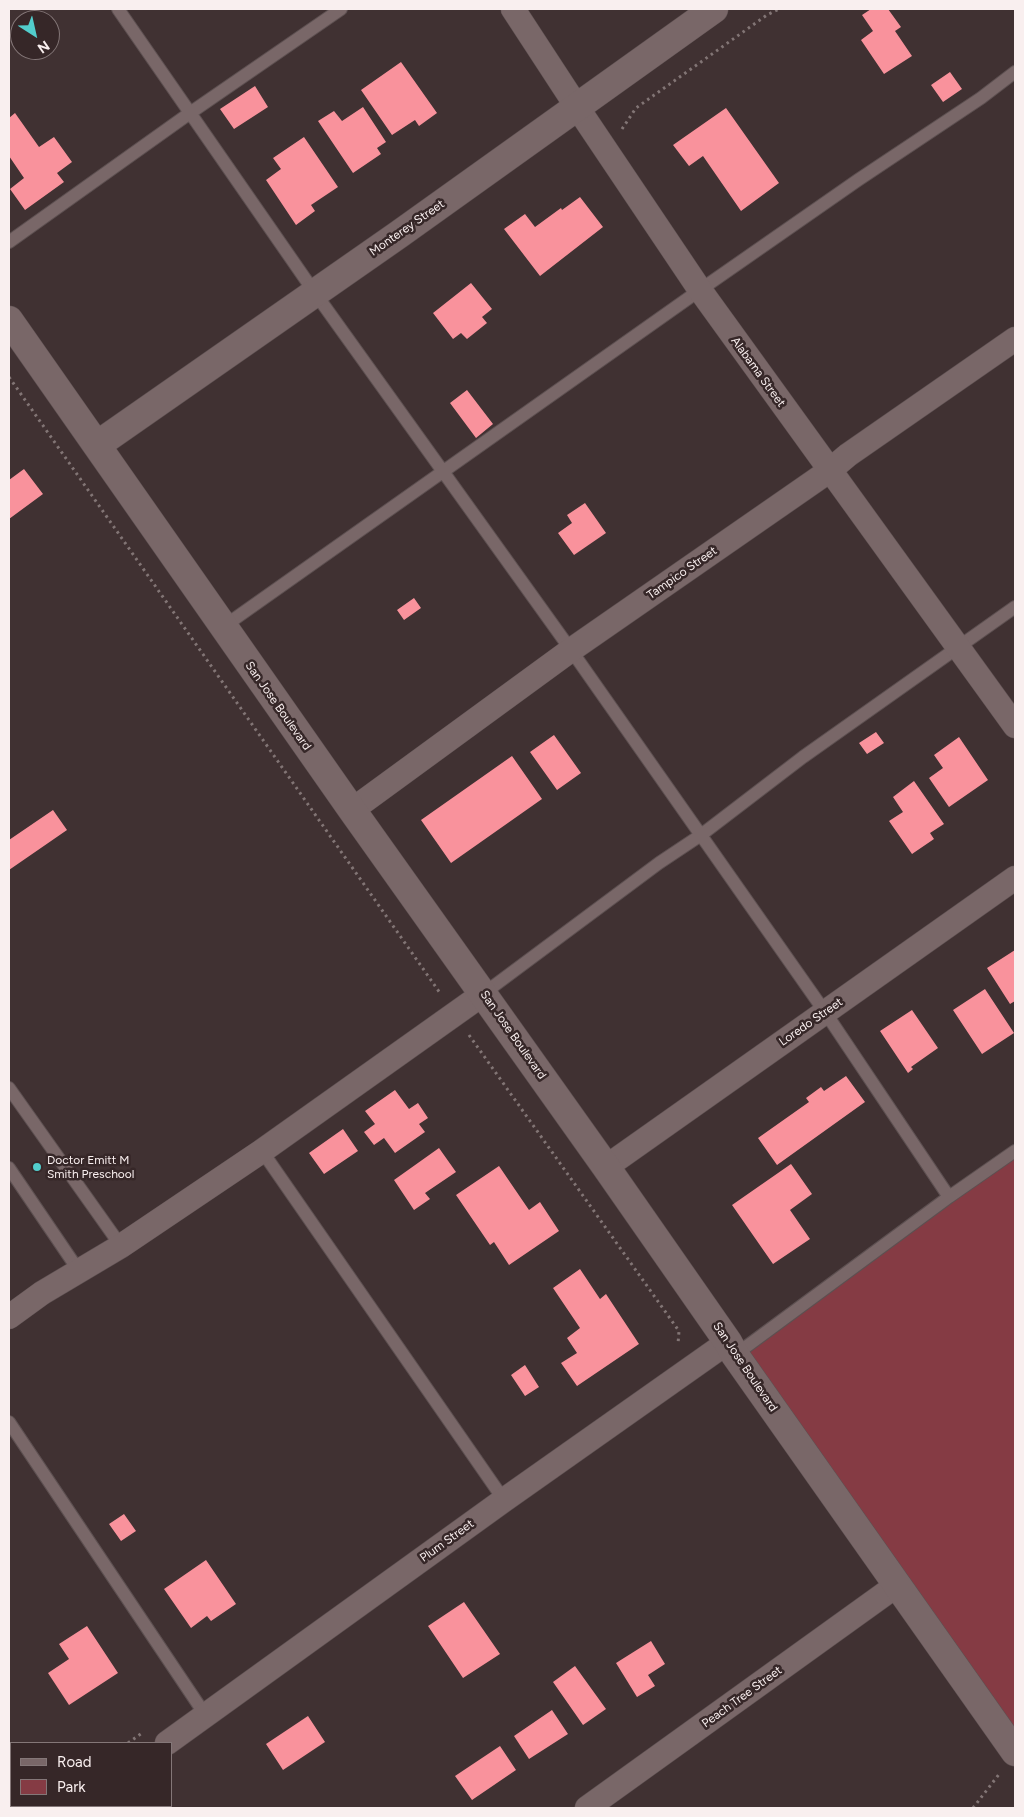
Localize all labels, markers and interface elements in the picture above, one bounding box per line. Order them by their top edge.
north arrow [10,10,60,60]
text: N [34,37,53,57]
street label: Monterey Street [367,197,447,259]
street label: Alabama Street [728,334,788,410]
street label: Tampico Street [644,544,720,602]
street label: San Jose Boulevard [242,659,314,753]
street label: San Jose Boulevard [477,988,549,1082]
street label: Loredo Street [776,995,846,1049]
place label: Doctor Emitt M Smith Preschool [47,1153,134,1181]
marker: Doctor Emitt M Smith Preschool [31,1161,43,1173]
street label: San Jose Boulevard [710,1320,780,1414]
street label: Plum Street [417,1517,477,1565]
street label: Peach Tree Street [699,1663,785,1731]
legend [10,1742,172,1807]
text: Road [57,1753,92,1771]
text: Park [57,1778,86,1796]

